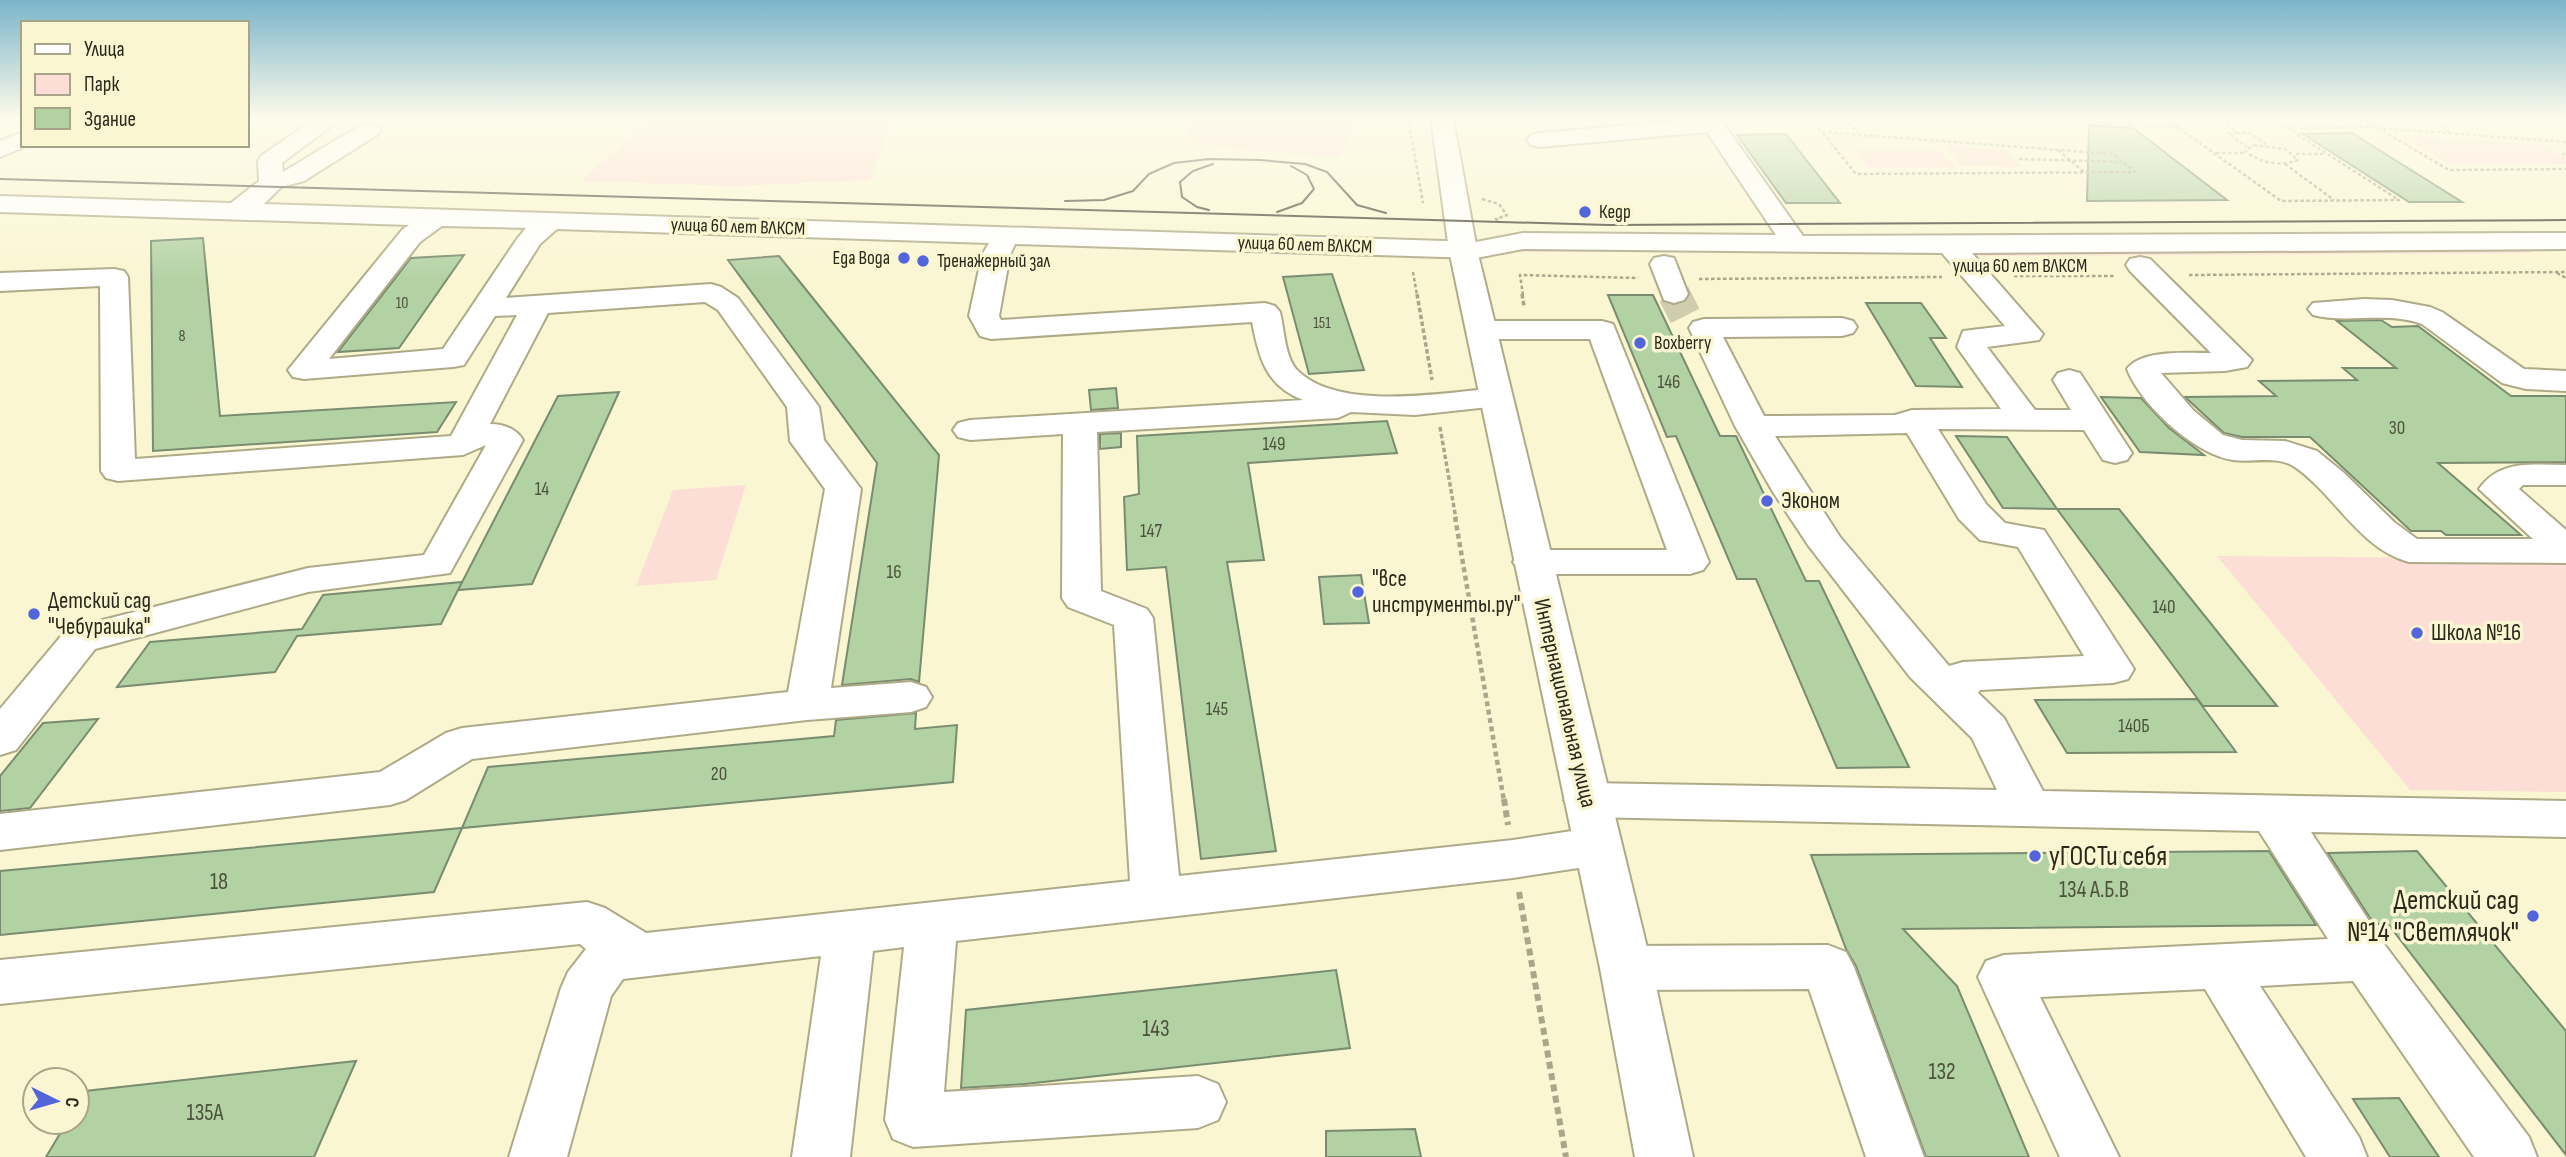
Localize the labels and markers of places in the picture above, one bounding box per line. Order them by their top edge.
place label: Кедр [1599,201,1631,224]
marker: Кедр [1577,204,1593,220]
place label: Еда Вода [833,247,890,270]
marker: Еда Вода [896,250,912,266]
place label: Тренажерный зал [937,250,1051,273]
marker: Тренажерный зал [915,253,931,269]
place label: Boxberry [1654,332,1712,355]
marker: Boxberry [1632,335,1648,351]
place label: Эконом [1781,487,1840,515]
marker: Эконом [1759,493,1775,509]
place label: "все инструменты.ру" [1372,565,1520,619]
marker: "все инструменты.ру" [1350,584,1366,600]
place label: Детский сад "Чебурашка" [48,587,151,641]
marker: Детский сад "Чебурашка" [26,606,42,622]
place label: Школа №16 [2431,619,2521,647]
marker: Школа №16 [2409,625,2425,641]
place label: уГОСТи себя [2049,840,2167,873]
marker: уГОСТи себя [2027,848,2043,864]
place label: Детский сад №14 "Светлячок" [2347,884,2519,949]
marker: Детский сад №14 "Светлячок" [2525,908,2541,924]

